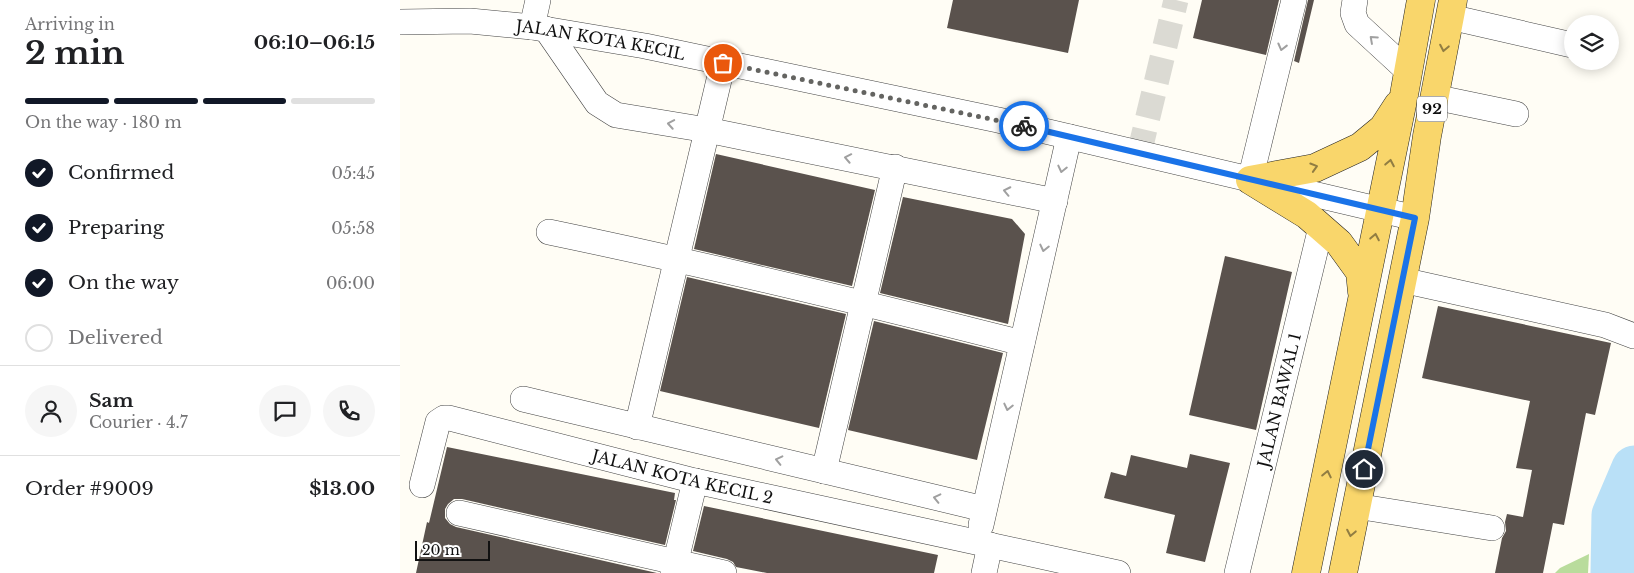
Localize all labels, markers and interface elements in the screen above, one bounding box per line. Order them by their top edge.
text: Arriving in [25,14,115,34]
street label: JALAN KOTA KECIL [513,15,687,64]
map controls [1564,15,1619,70]
button: layers [1564,15,1619,70]
text: 06:10–06:15 [254,31,375,54]
text: 2 min [25,33,125,73]
one-way arrow [1369,36,1378,45]
pin [702,42,744,84]
one-way arrow [1277,43,1288,52]
one-way arrow [1439,43,1449,52]
icon: bag [709,49,737,77]
road number: 92 [1417,96,1447,122]
courier [999,101,1049,151]
text: On the way · 180 m [25,112,182,132]
icon: bike [1010,112,1038,140]
one-way arrow [666,120,675,130]
one-way arrow [843,153,852,164]
one-way arrow [1384,158,1395,167]
icon: check [25,159,53,187]
text: Confirmed [68,161,174,184]
text: 05:45 [331,163,375,183]
one-way arrow [1310,163,1318,173]
one-way arrow [1057,164,1068,173]
one-way arrow [1002,186,1011,196]
icon: check [25,214,53,242]
text: Preparing [68,216,164,239]
text: 05:58 [331,218,375,238]
one-way arrow [1369,233,1380,242]
one-way arrow [1039,244,1050,253]
icon: check [25,269,53,297]
text: On the way [68,271,179,294]
text: 06:00 [326,273,375,293]
text: Delivered [68,326,163,349]
street label: JALAN BAWAL 1 [1253,331,1305,471]
button: person [25,385,77,437]
button: chat [259,385,311,437]
button: phone [323,385,375,437]
text: Sam [89,389,134,412]
one-way arrow [1003,402,1013,411]
text: Courier · 4.7 [89,412,188,432]
street label: JALAN KOTA KECIL 2 [588,445,775,508]
pin [1343,448,1385,490]
one-way arrow [774,455,783,466]
icon: home [1350,455,1378,483]
one-way arrow [1321,469,1331,478]
text: Order #9009 [25,477,154,500]
text: $13.00 [309,477,375,500]
one-way arrow [933,493,941,503]
one-way arrow [1346,529,1357,538]
scale bar [415,538,490,561]
text: 20 m [422,541,460,559]

